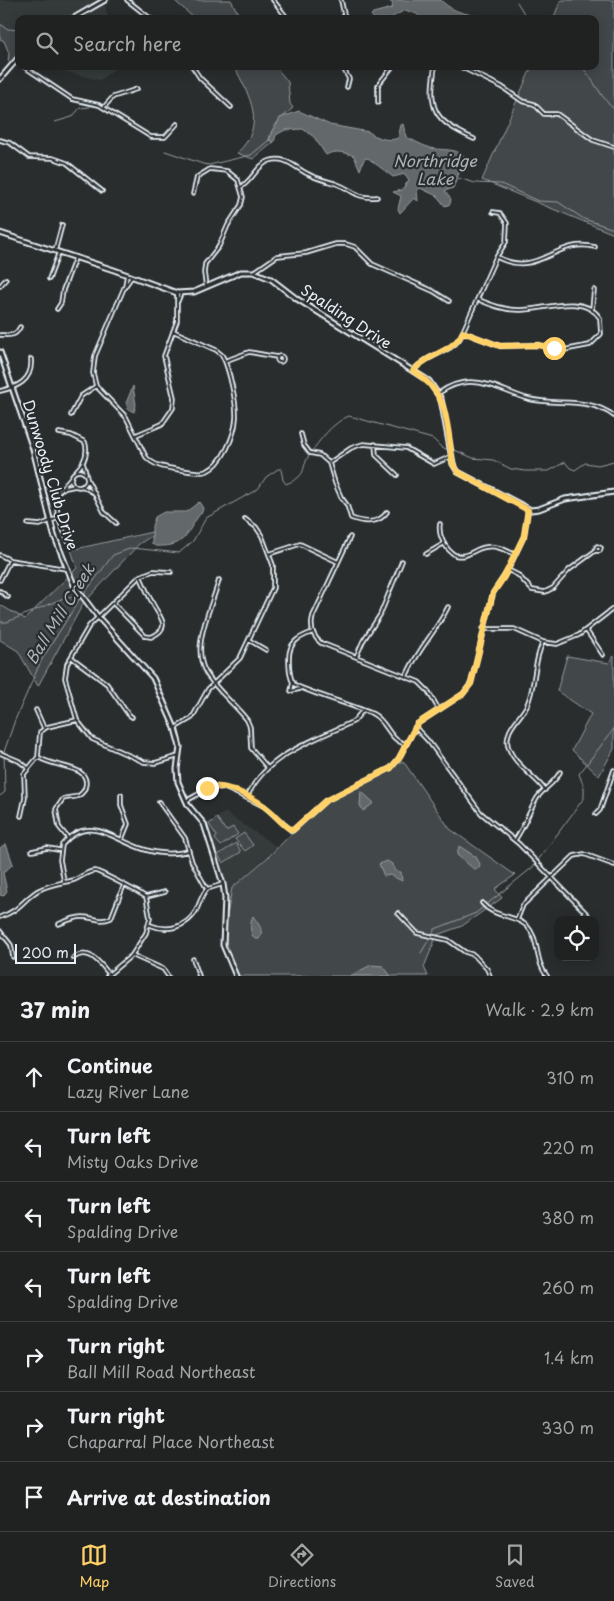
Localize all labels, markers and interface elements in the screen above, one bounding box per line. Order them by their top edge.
search box [15,15,599,70]
icon: search [33,29,61,57]
text: Search here [73,29,182,57]
water label: Northridge Lake [393,148,478,190]
street label: Spalding Drive [297,278,397,354]
route start [543,337,566,360]
street label: Dunwoody Club Drive [18,397,85,553]
water label: Ball Mill Creek [19,557,100,668]
route end [196,777,219,800]
map controls [554,916,599,961]
button: locate [554,916,599,961]
scale bar [15,941,76,964]
text: 200 m [22,942,69,963]
text: 37 min [20,993,90,1025]
text: Walk · 2.9 km [485,997,594,1021]
text: Continue [67,1051,153,1079]
icon: ahead [20,1063,48,1091]
text: 310 m [546,1065,594,1089]
text: Lazy River Lane [67,1079,189,1103]
text: Turn left [67,1121,151,1149]
icon: left [20,1133,48,1161]
text: 220 m [543,1135,594,1159]
text: Misty Oaks Drive [67,1149,199,1173]
text: Turn left [67,1191,151,1219]
icon: left [20,1203,48,1231]
text: 380 m [542,1205,594,1229]
text: Spalding Drive [67,1219,178,1243]
text: Turn left [67,1261,151,1289]
icon: left [20,1273,48,1301]
text: 260 m [542,1275,594,1299]
text: Spalding Drive [67,1289,178,1313]
text: Turn right [67,1331,165,1359]
icon: right [20,1343,48,1371]
text: 1.4 km [544,1345,594,1369]
text: Ball Mill Road Northeast [67,1359,255,1383]
text: Turn right [67,1401,165,1429]
icon: right [20,1413,48,1441]
text: 330 m [541,1415,594,1439]
text: Chaparral Place Northeast [67,1429,275,1453]
icon: arrive [20,1483,48,1511]
text: Arrive at destination [67,1483,271,1511]
tab: Map [79,1541,109,1592]
tab: Directions [268,1541,336,1592]
tab: Saved [495,1541,535,1592]

